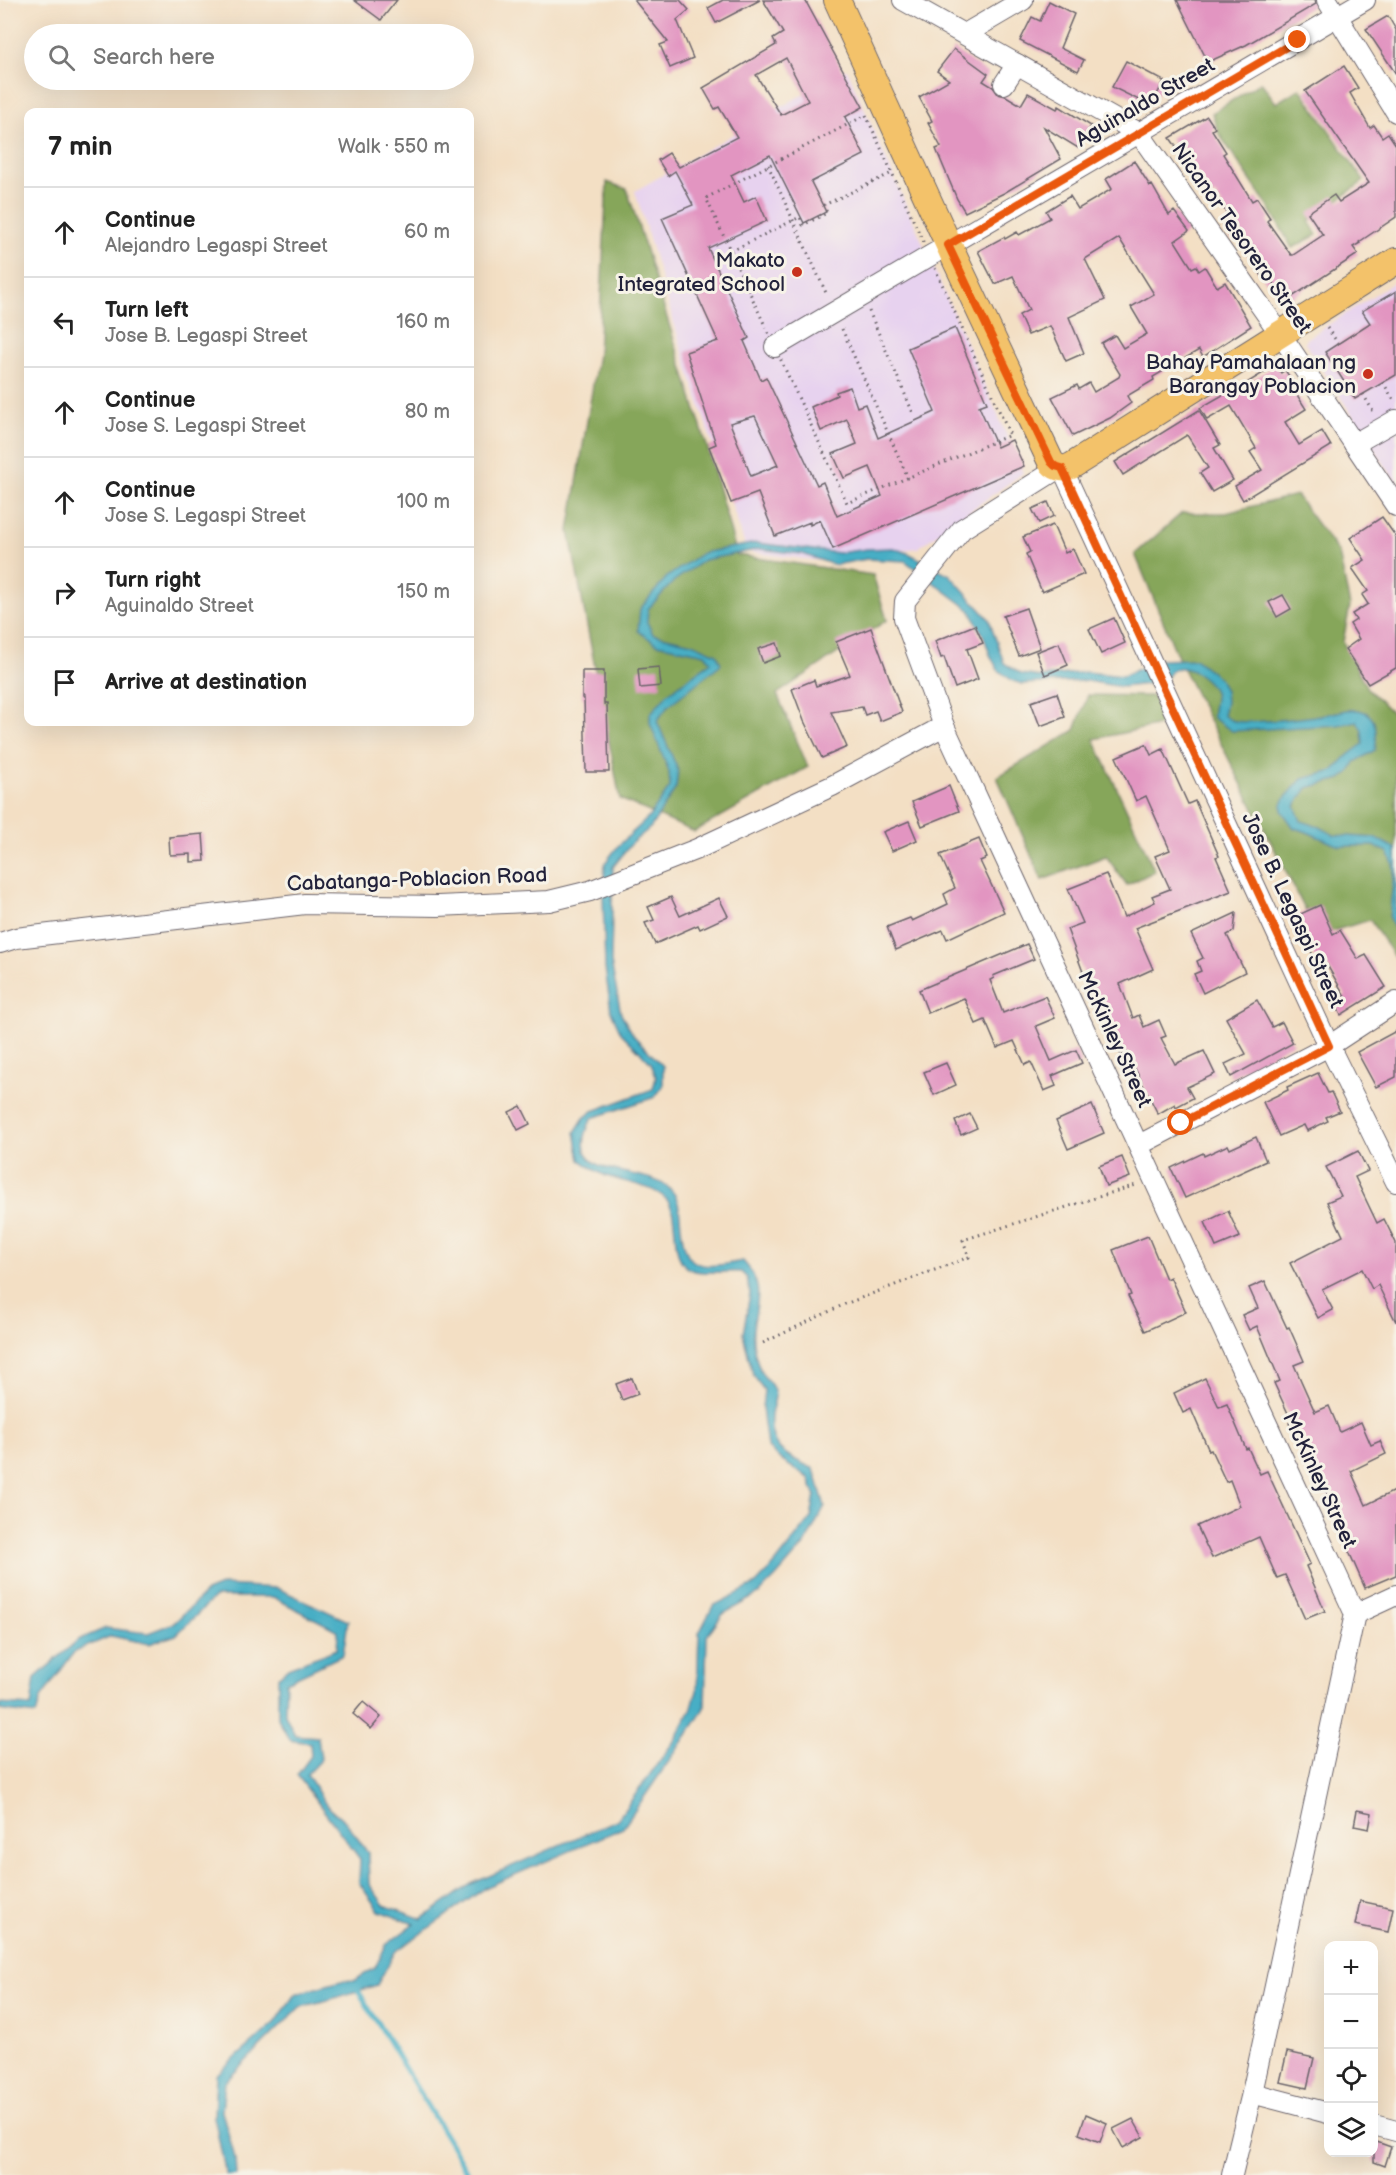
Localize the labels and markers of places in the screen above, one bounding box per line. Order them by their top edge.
place label: Makato Integrated School [618,248,785,297]
marker: Makato Integrated School [790,265,804,279]
place label: Bahay Pamahalaan ng Barangay Poblacion [1146,350,1356,399]
marker: Bahay Pamahalaan ng Barangay Poblacion [1361,367,1375,381]

